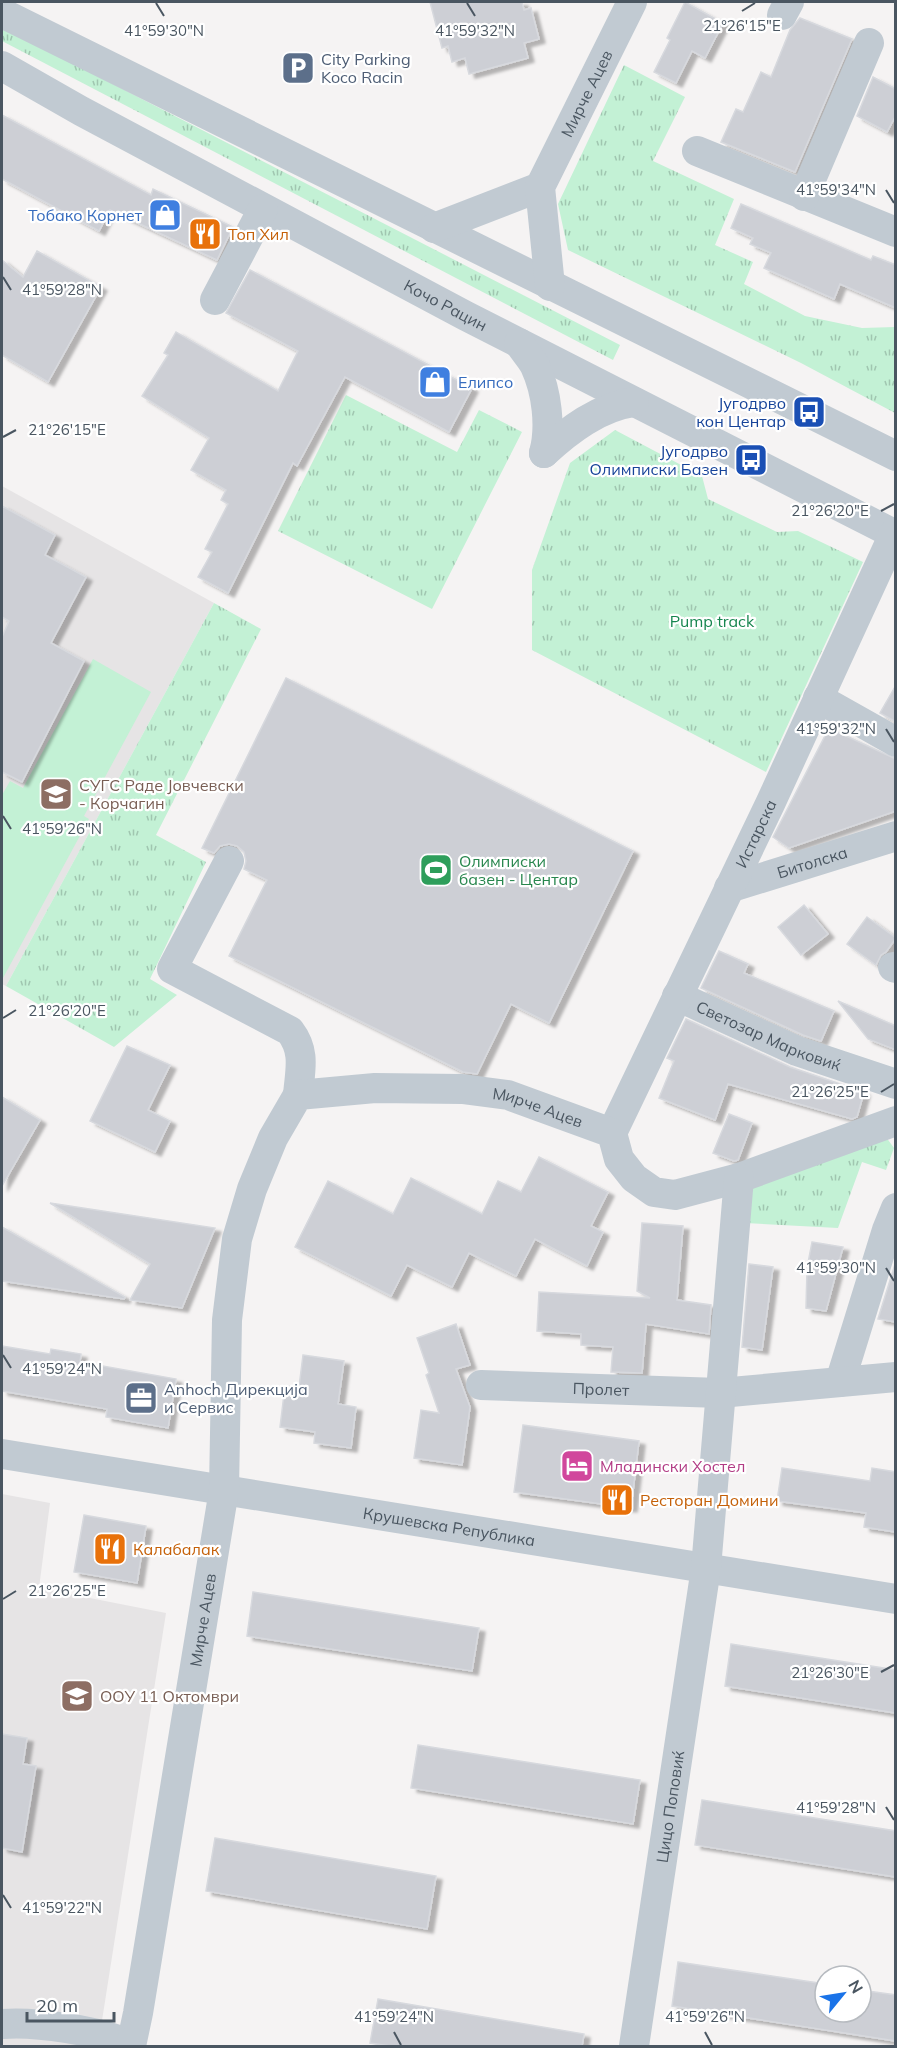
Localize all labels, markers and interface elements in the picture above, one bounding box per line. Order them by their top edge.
text: 21°26'15"E [703,16,781,35]
text: 41°59'30"N [124,21,204,40]
text: 41°59'32"N [435,21,515,40]
street label: Мирче Ацев [557,47,617,140]
place label: City Parking Koco Racin [321,49,411,87]
parking icon: City Parking Koco Racin [280,50,316,86]
text: 41°59'34"N [796,180,876,199]
shop icon: Тобако Корнет [147,197,183,233]
place label: Тобако Корнет [28,205,143,225]
restaurant icon: Топ Хил [187,216,223,252]
place label: Топ Хил [228,224,289,244]
street label: Кочо Рацин [401,275,491,335]
text: 41°59'28"N [22,280,102,299]
shop icon: Елипсо [417,364,453,400]
place label: Елипсо [458,372,513,392]
place label: Југодрво кон Центар [696,393,786,431]
bus stop icon: Југодрво кон Центар [791,394,827,430]
text: 21°26'15"E [28,420,106,439]
place label: Југодрво Олимписки Базен [590,441,728,479]
bus stop icon: Југодрво Олимписки Базен [733,442,769,478]
text: 21°26'20"E [791,501,869,520]
park label: Pump track [670,611,755,631]
text: 41°59'32"N [796,719,876,738]
place label: СУГС Раде Јовчевски - Корчагин [79,775,244,813]
school or university icon: СУГС Раде Јовчевски - Корчагин [38,776,74,812]
street label: Истарска [731,796,781,871]
text: 41°59'26"N [22,819,102,838]
street label: Битолска [774,842,850,882]
place label: Олимписки базен - Центар [459,851,578,889]
sports icon: Олимписки базен - Центар [418,852,454,888]
street label: Светозар Марковиќ [693,996,844,1075]
text: 21°26'20"E [28,1001,106,1020]
text: 21°26'25"E [791,1082,869,1101]
street label: Мирче Ацев [491,1083,586,1132]
text: 41°59'30"N [796,1258,876,1277]
text: 41°59'24"N [22,1359,102,1378]
street label: Пролет [572,1378,630,1400]
place label: Anhoch Дирекција и Сервис [164,1379,308,1417]
office icon: Anhoch Дирекција и Сервис [123,1380,159,1416]
hotel icon: Младински Хостел [559,1448,595,1484]
place label: Младински Хостел [600,1456,745,1476]
restaurant icon: Ресторан Домини [599,1482,635,1518]
place label: Ресторан Домини [640,1490,778,1510]
street label: Крушевска Република [362,1503,537,1550]
restaurant icon: Калабалак [92,1531,128,1567]
place label: Калабалак [133,1539,220,1559]
street label: Мирче Ацев [185,1572,220,1668]
text: 21°26'25"E [28,1581,106,1600]
text: 21°26'30"E [791,1663,869,1682]
school or university icon: ООУ 11 Октомври [59,1678,95,1714]
place label: ООУ 11 Октомври [100,1686,239,1706]
street label: Цицо Поповиќ [652,1749,688,1864]
text: 41°59'28"N [796,1798,876,1817]
text: 41°59'22"N [22,1898,102,1917]
north arrow [813,1964,873,2024]
text: N [844,1976,868,1997]
scale bar [27,1985,114,2023]
text: 20 m [36,1994,78,2017]
text: 41°59'24"N [354,2007,434,2026]
text: 41°59'26"N [665,2007,745,2026]

